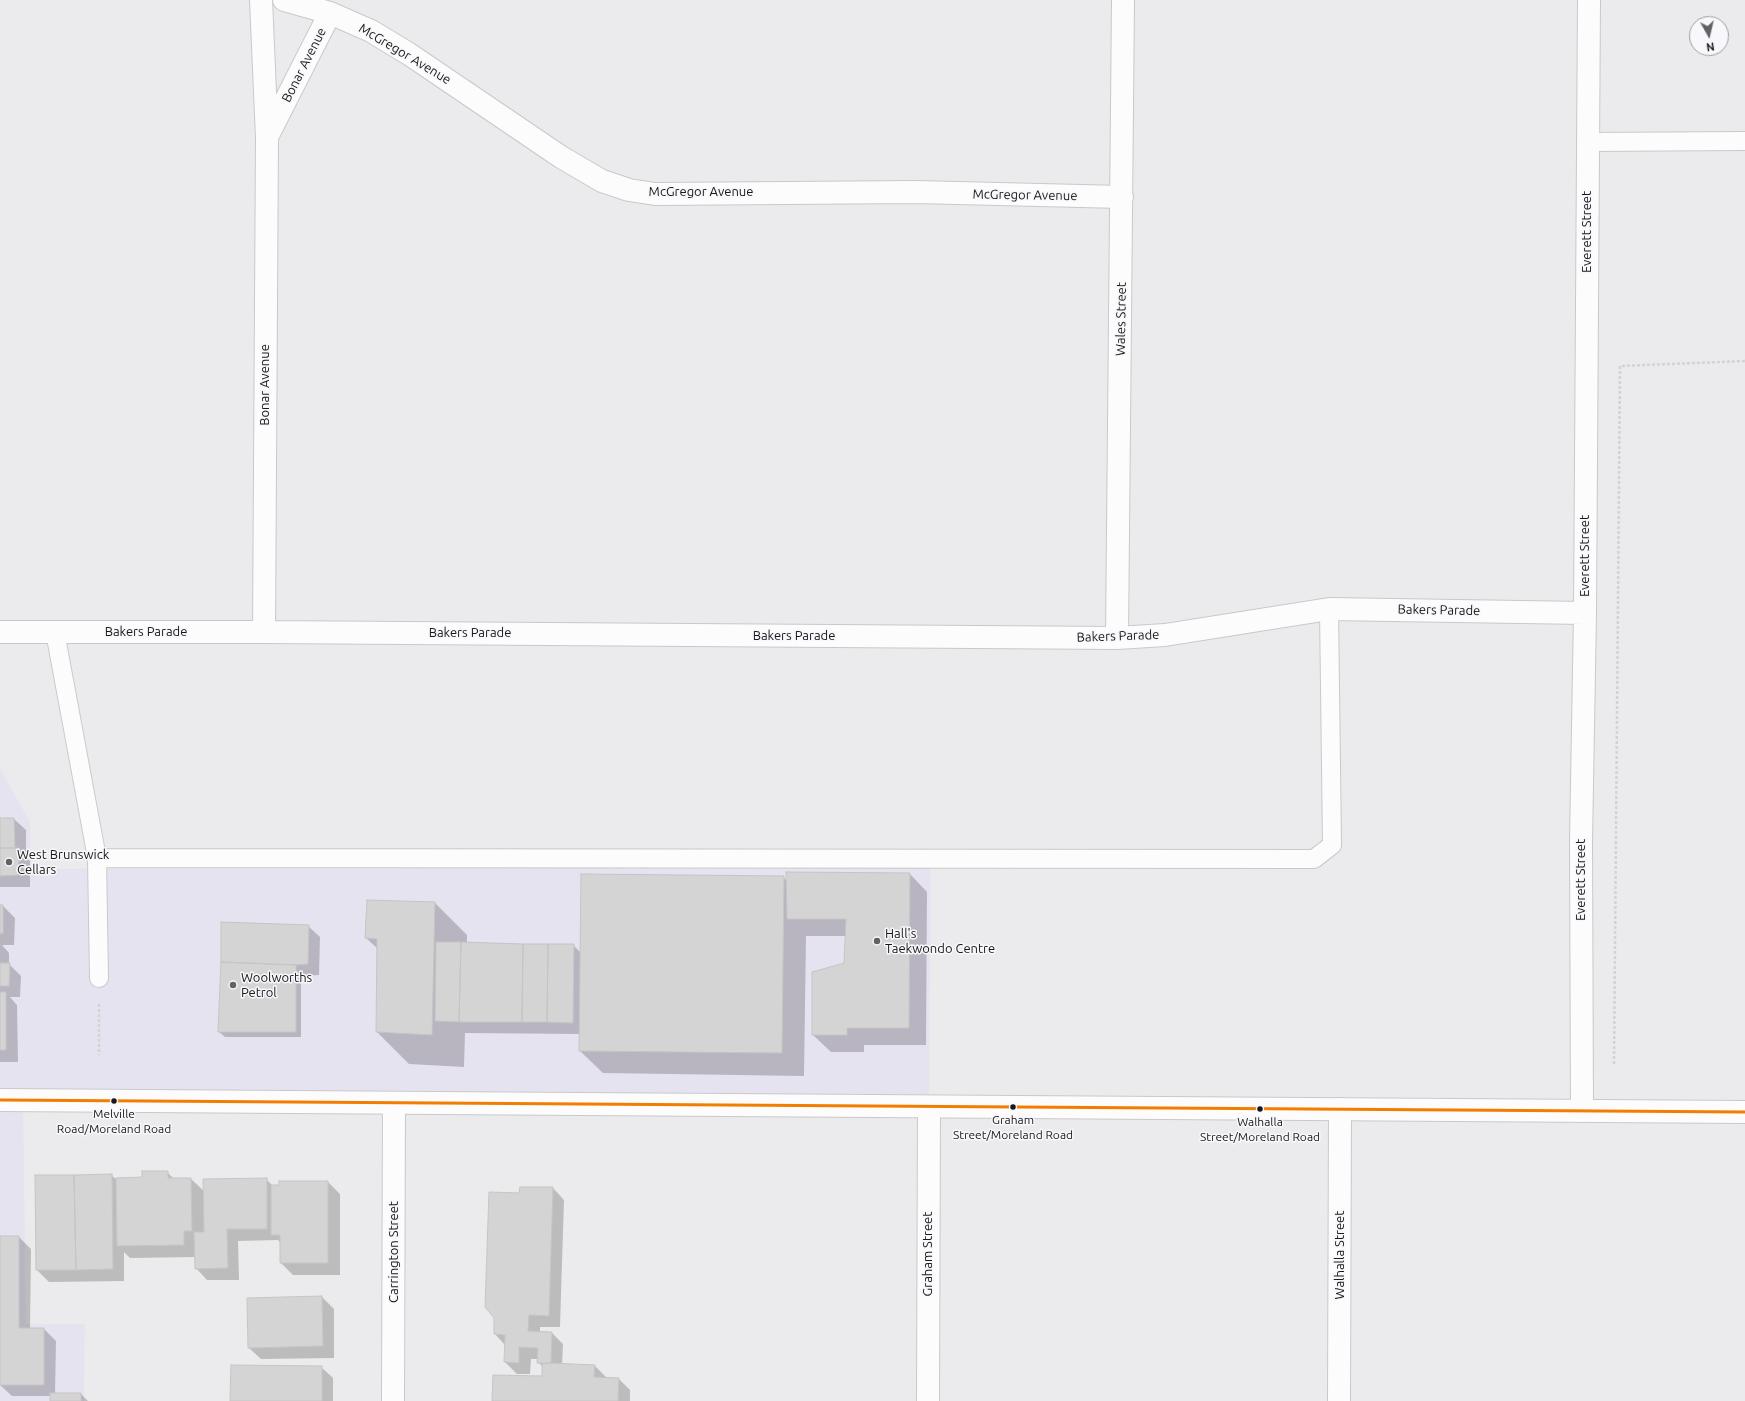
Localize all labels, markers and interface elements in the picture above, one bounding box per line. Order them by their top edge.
north arrow [1689,16,1729,56]
street label: McGregor Avenue [356,20,454,88]
street label: Bonar Avenue [279,25,329,105]
text: N [1706,40,1715,53]
street label: McGregor Avenue [649,184,753,200]
street label: McGregor Avenue [972,186,1078,204]
street label: Everett Street [1579,191,1595,273]
street label: Wales Street [1113,282,1129,356]
street label: Bonar Avenue [257,344,273,426]
street label: Everett Street [1577,515,1593,597]
street label: Bakers Parade [1398,601,1480,619]
street label: Bakers Parade [105,624,187,640]
street label: Bakers Parade [429,625,511,641]
street label: Bakers Parade [1076,627,1160,645]
street label: Bakers Parade [753,628,835,644]
street label: Everett Street [1573,839,1589,921]
place label: West Brunswick Cellars [17,847,109,878]
marker: West Brunswick Cellars [4,857,14,867]
place label: Hall's Taekwondo Centre [885,926,995,957]
marker: Hall's Taekwondo Centre [872,936,882,946]
place label: Woolworths Petrol [241,970,312,1001]
marker: Woolworths Petrol [228,980,238,990]
marker: Melville Road/Moreland Road [109,1096,119,1106]
marker: Graham Street/Moreland Road [1008,1102,1018,1112]
marker: Walhalla Street/Moreland Road [1255,1104,1265,1114]
place label: Melville Road/Moreland Road [57,1107,171,1135]
place label: Graham Street/Moreland Road [953,1113,1073,1141]
place label: Walhalla Street/Moreland Road [1200,1115,1320,1143]
street label: Carrington Street [386,1201,402,1303]
street label: Walhalla Street [1332,1211,1348,1299]
street label: Graham Street [920,1212,936,1296]

